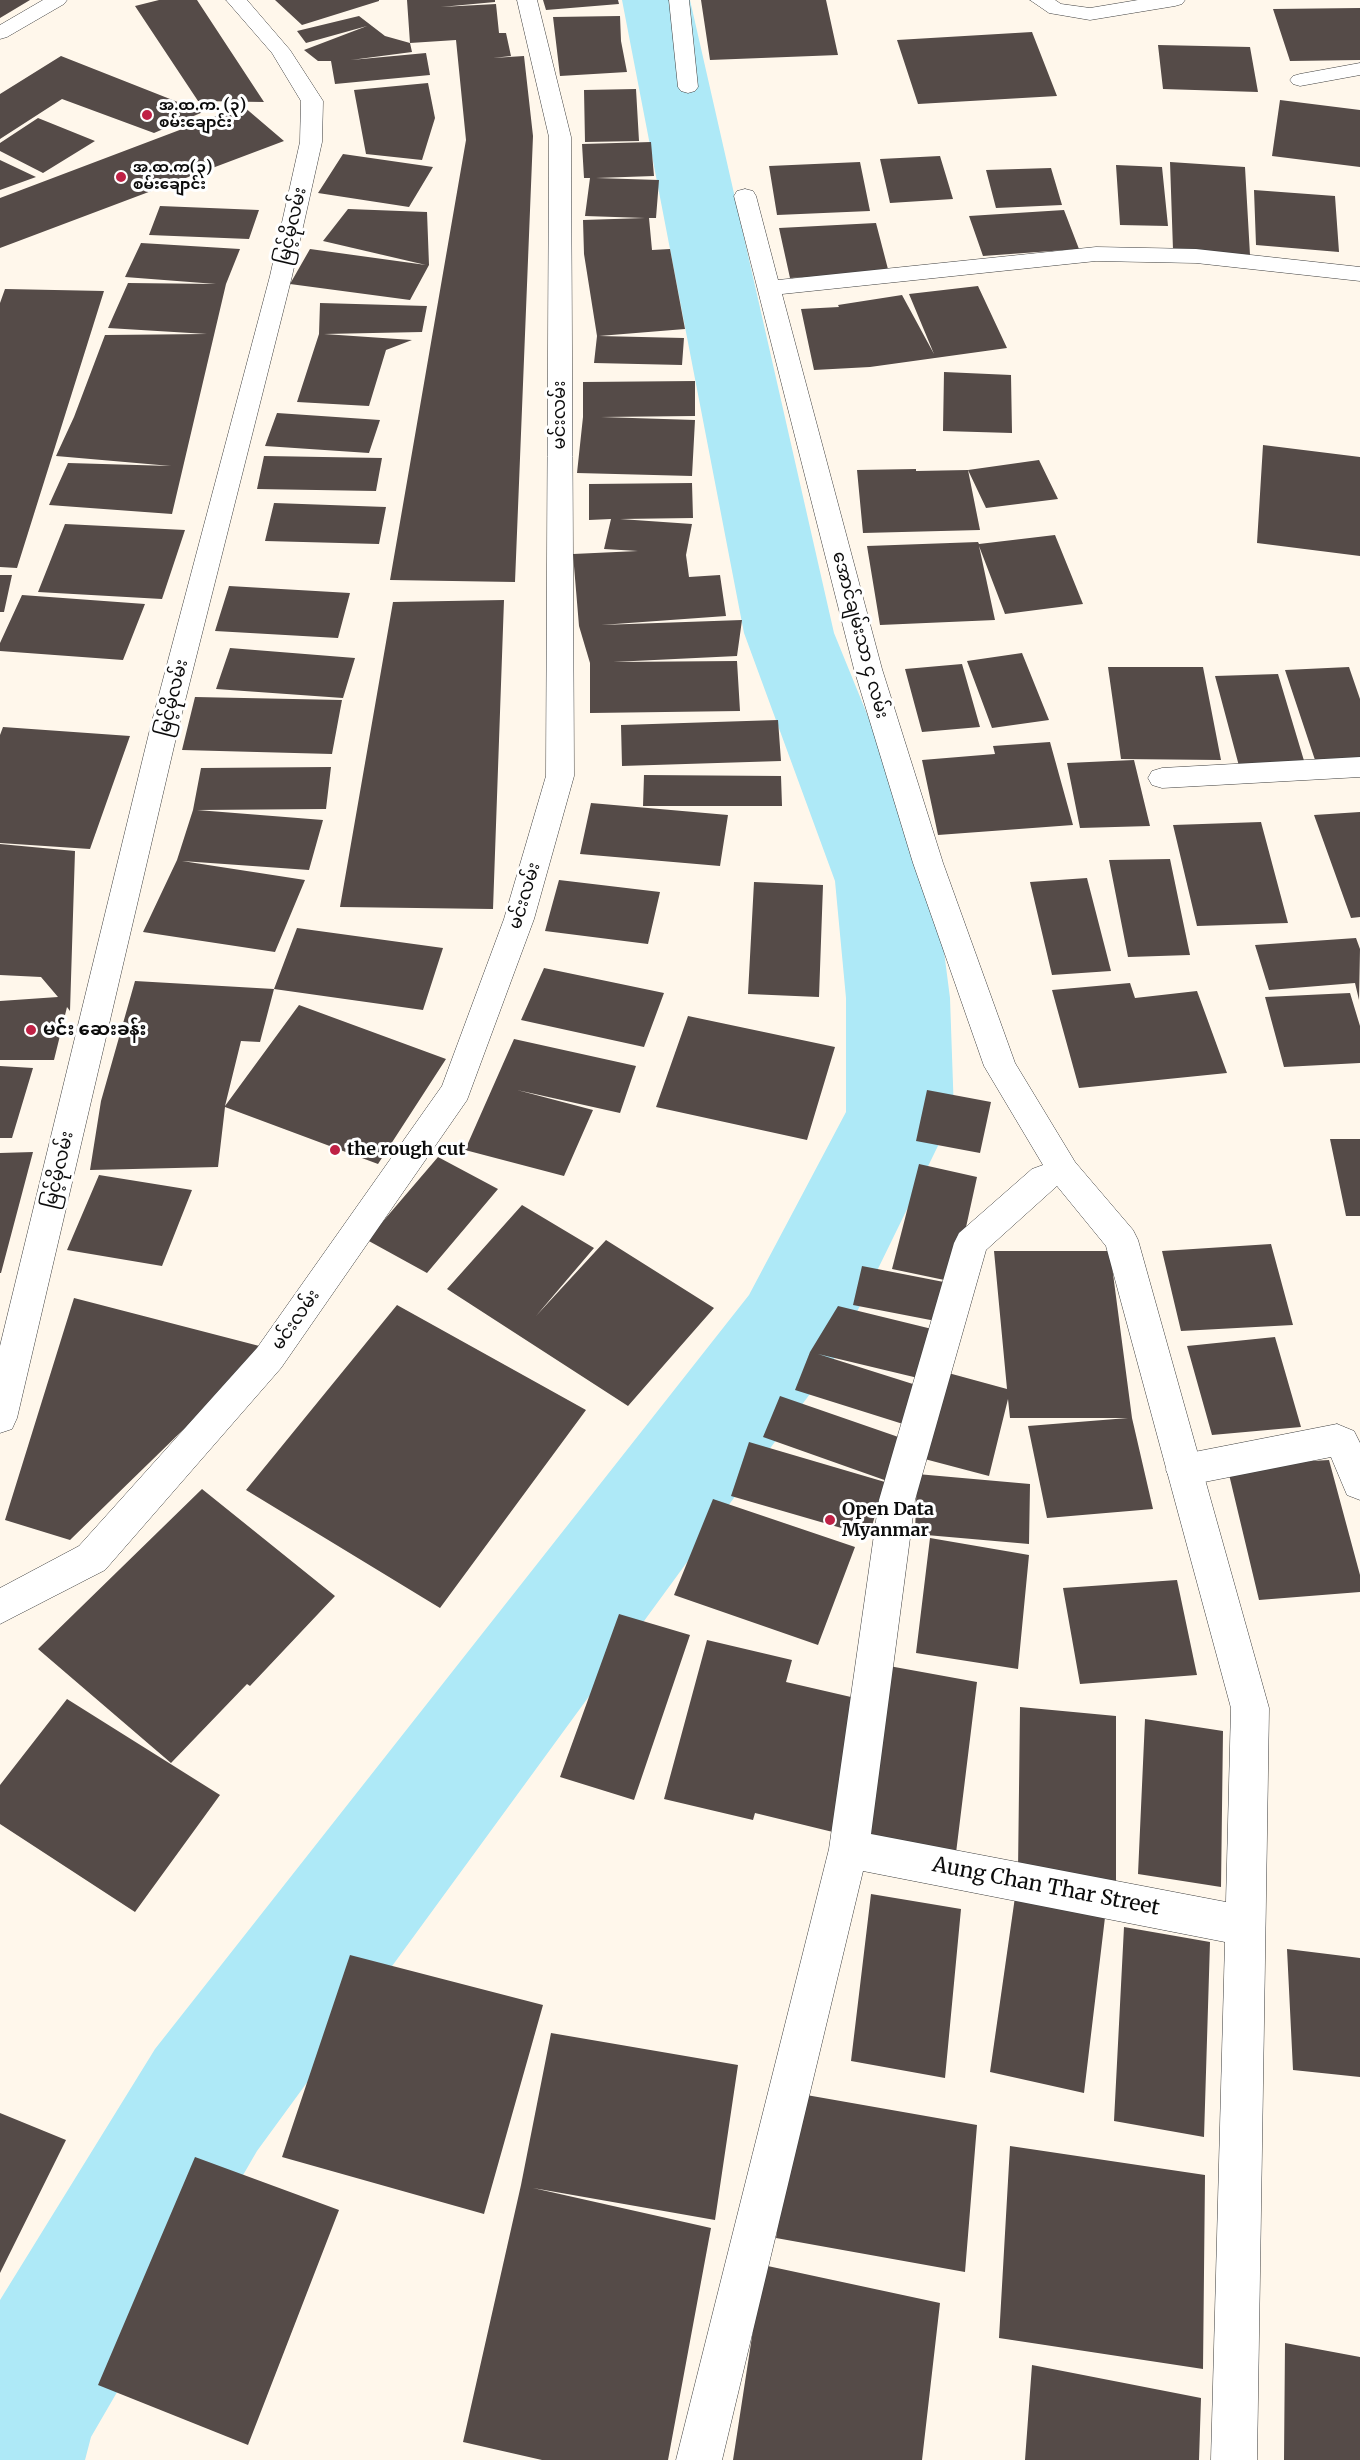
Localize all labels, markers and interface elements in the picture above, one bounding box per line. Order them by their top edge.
place label: အ.ထ.က. (၃) စမ်းချောင်း [159,97,246,132]
marker: အ.ထ.က. (၃) စမ်းချောင်း [140,108,154,122]
place label: အ.ထ.က(၃) စမ်းချောင်း [133,159,212,194]
marker: အ.ထ.က(၃) စမ်းချောင်း [114,170,128,184]
street label: မြင့်မိုလမ်း [273,185,311,267]
street label: မင်းလမ်း [549,381,571,449]
street label: အောင်ချမ်းသာ ၄ လမ်း [827,549,893,721]
street label: မြင့်မိုလမ်း [153,657,193,739]
street label: မင်းလမ်း [505,860,545,932]
place label: မင်း ဆေးခန်း [43,1019,146,1041]
marker: မင်း ဆေးခန်း [24,1023,38,1037]
street label: မြင့်မိုလမ်း [40,1129,78,1211]
place label: the rough cut [347,1139,465,1161]
marker: the rough cut [328,1143,342,1157]
street label: မင်းလမ်း [267,1286,325,1354]
place label: Open Data Myanmar [842,1499,934,1541]
marker: Open Data Myanmar [823,1513,837,1527]
street label: Aung Chan Thar Street [930,1853,1162,1921]

